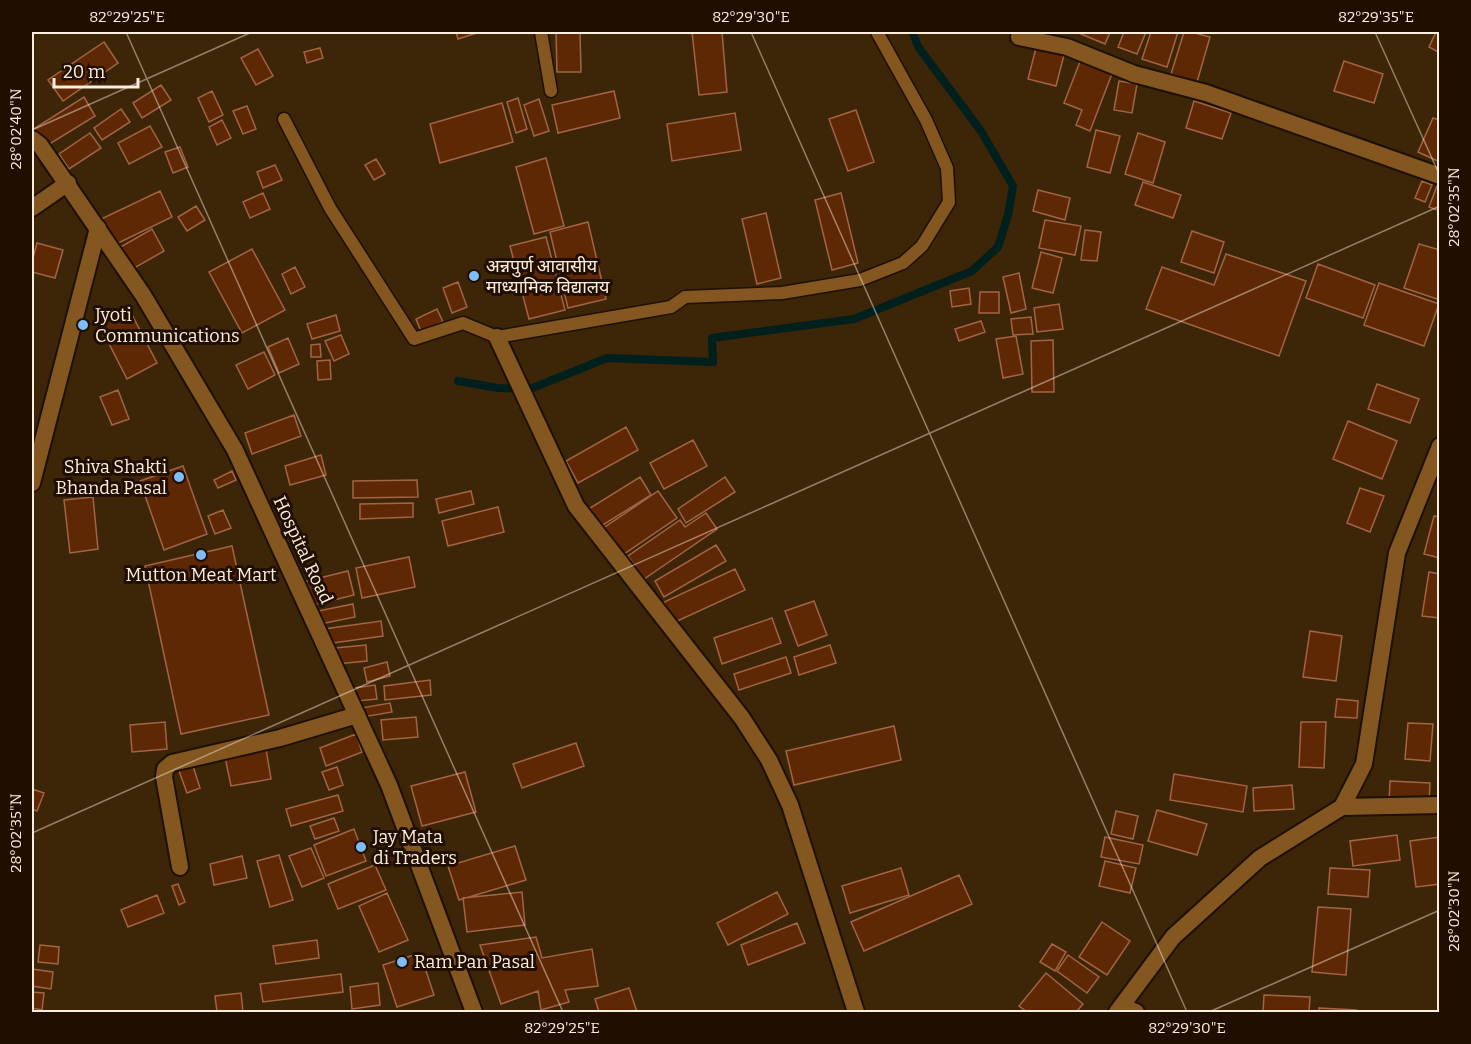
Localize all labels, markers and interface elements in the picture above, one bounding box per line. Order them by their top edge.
text: 82°29'25"E [89,8,165,26]
text: 82°29'30"E [712,8,790,26]
text: 82°29'35"E [1338,8,1414,26]
scale bar [54,51,138,89]
text: 20 m [63,61,105,83]
text: 28°02'40"N [7,88,25,170]
text: 28°02'35"N [1445,167,1463,247]
place label: अन्नपुर्ण आवासीय माध्यामिक विद्यालय [486,255,610,298]
marker: अन्नपुर्ण आवासीय माध्यामिक विद्यालय [467,269,481,283]
place label: Jyoti Communications [94,304,240,347]
marker: Jyoti Communications [76,318,90,332]
place label: Shiva Shakti Bhanda Pasal [56,456,167,499]
marker: Shiva Shakti Bhanda Pasal [172,470,186,484]
street label: Hospital Road [268,493,338,608]
marker: Mutton Meat Mart [194,548,208,562]
place label: Mutton Meat Mart [126,564,277,586]
text: 28°02'35"N [7,793,25,873]
place label: Jay Mata di Traders [372,826,457,869]
marker: Jay Mata di Traders [354,840,368,854]
text: 28°02'30"N [1445,870,1463,951]
place label: Ram Pan Pasal [414,951,535,973]
marker: Ram Pan Pasal [395,955,409,969]
text: 82°29'25"E [524,1019,600,1037]
text: 82°29'30"E [1148,1019,1226,1037]

